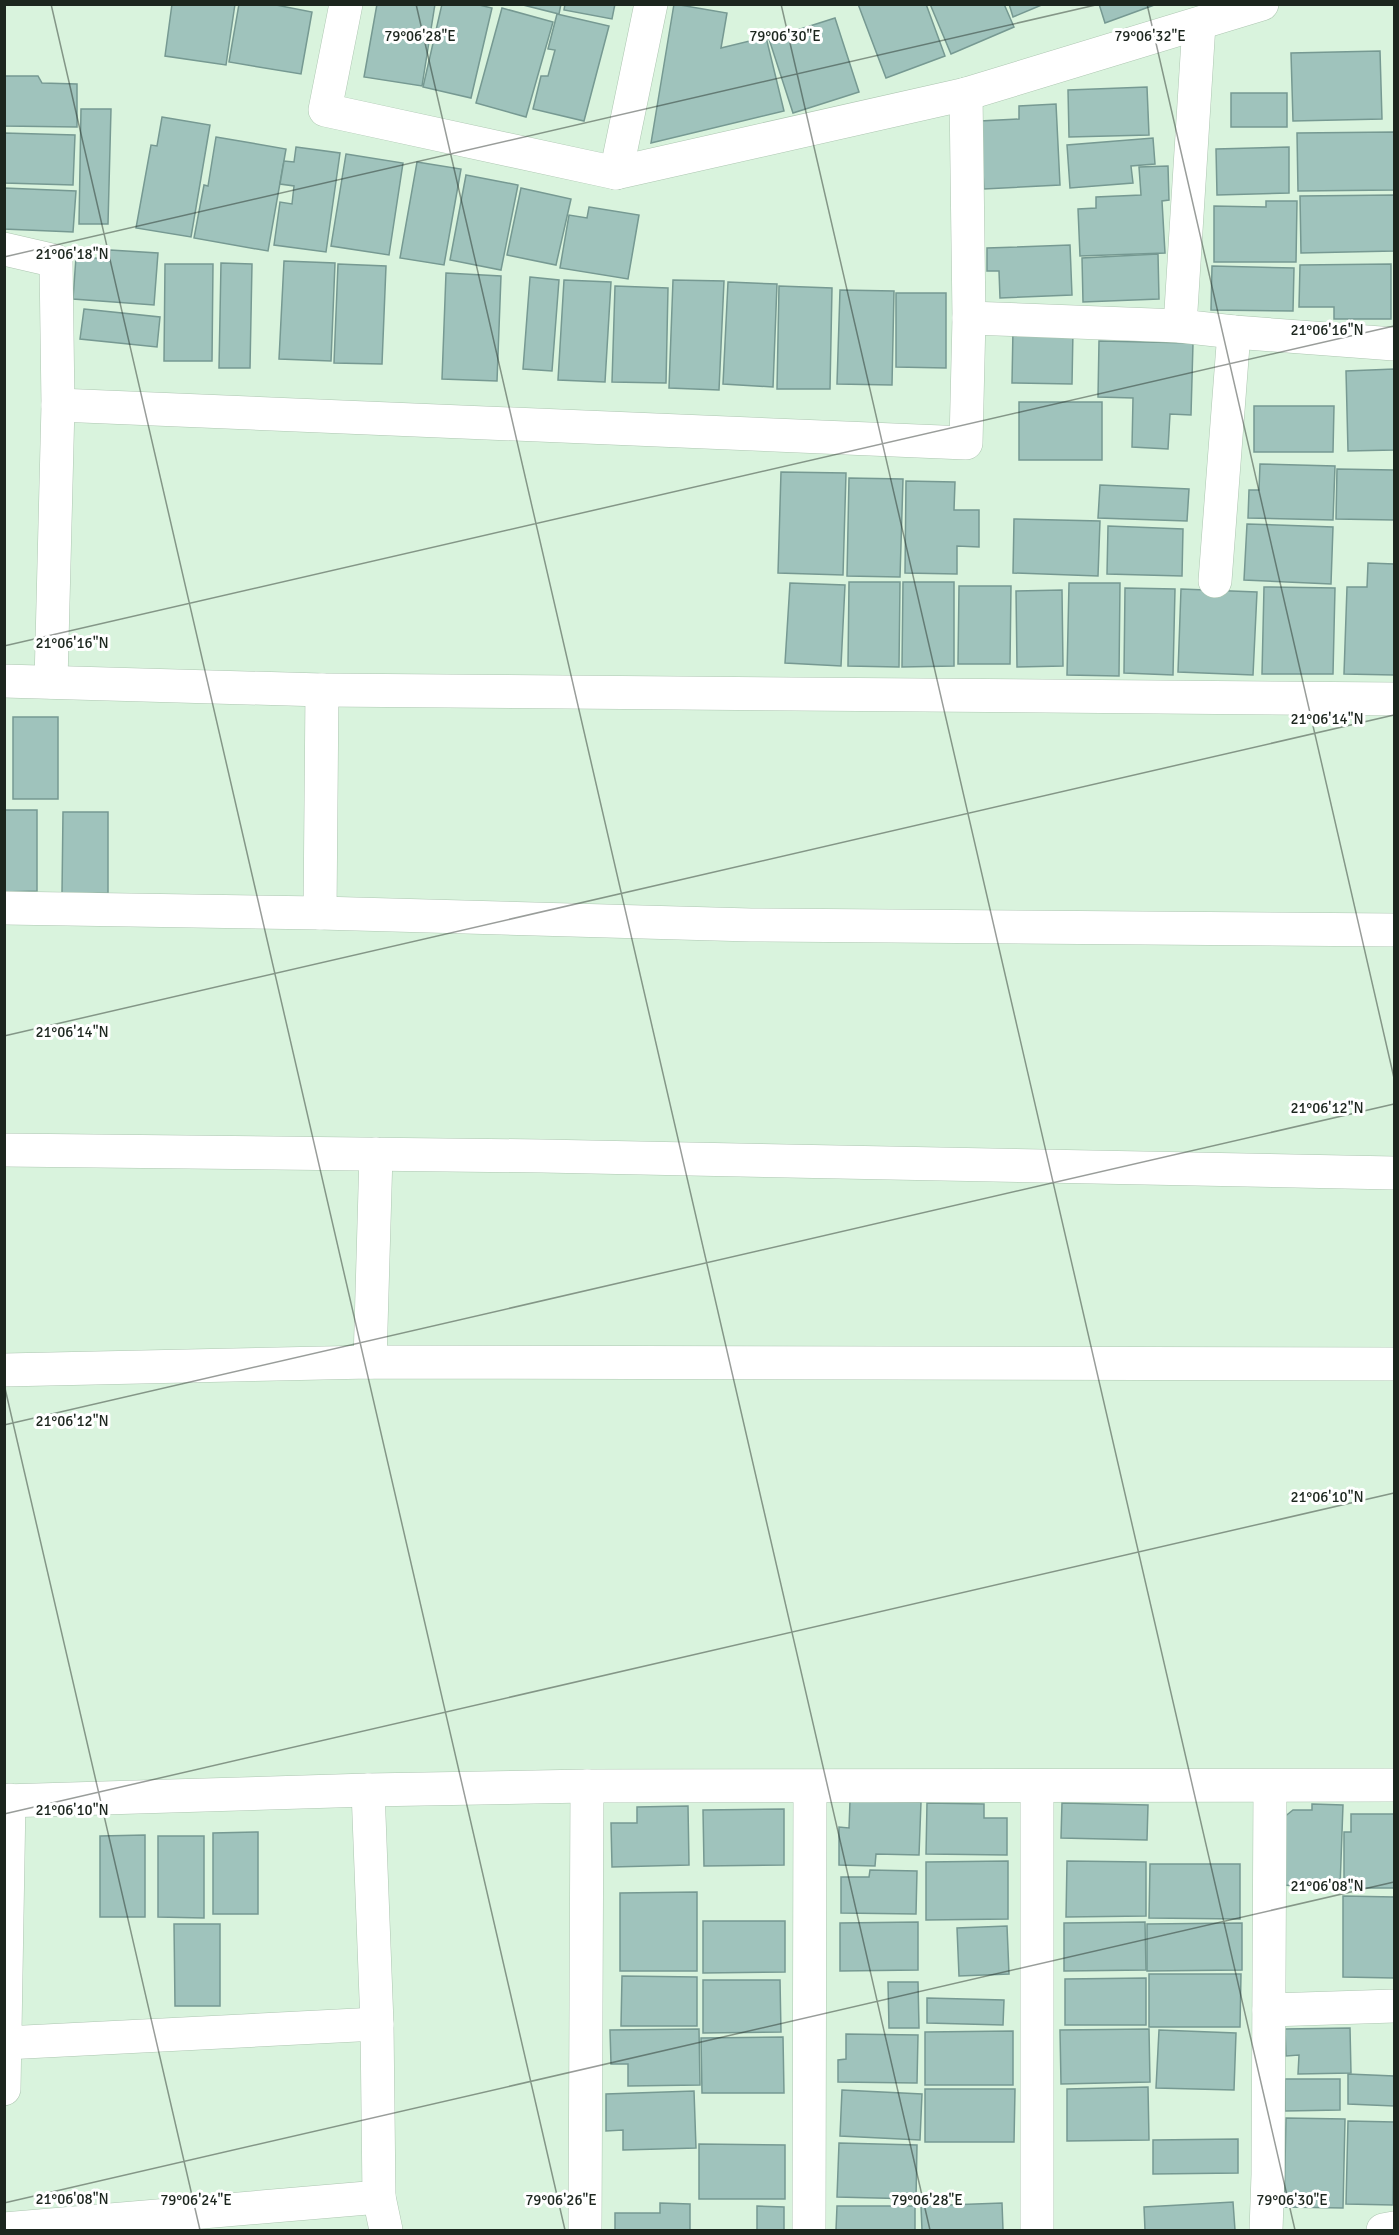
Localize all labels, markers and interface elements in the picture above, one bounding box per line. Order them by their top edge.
text: 79°06'28"E [384,27,456,45]
text: 79°06'30"E [749,27,821,45]
text: 79°06'32"E [1114,27,1186,45]
text: 21°06'18"N [35,245,109,263]
text: 21°06'16"N [1290,321,1364,339]
text: 21°06'16"N [35,634,109,652]
text: 21°06'14"N [1290,710,1364,728]
text: 21°06'14"N [35,1023,109,1041]
text: 21°06'12"N [1290,1099,1364,1117]
text: 21°06'12"N [35,1412,109,1430]
text: 21°06'10"N [1290,1488,1364,1506]
text: 21°06'10"N [35,1801,109,1819]
text: 21°06'08"N [1290,1877,1364,1895]
text: 21°06'08"N [35,2190,109,2208]
text: 79°06'24"E [160,2191,232,2209]
text: 79°06'26"E [525,2191,597,2209]
text: 79°06'28"E [891,2191,963,2209]
text: 79°06'30"E [1256,2191,1328,2209]

